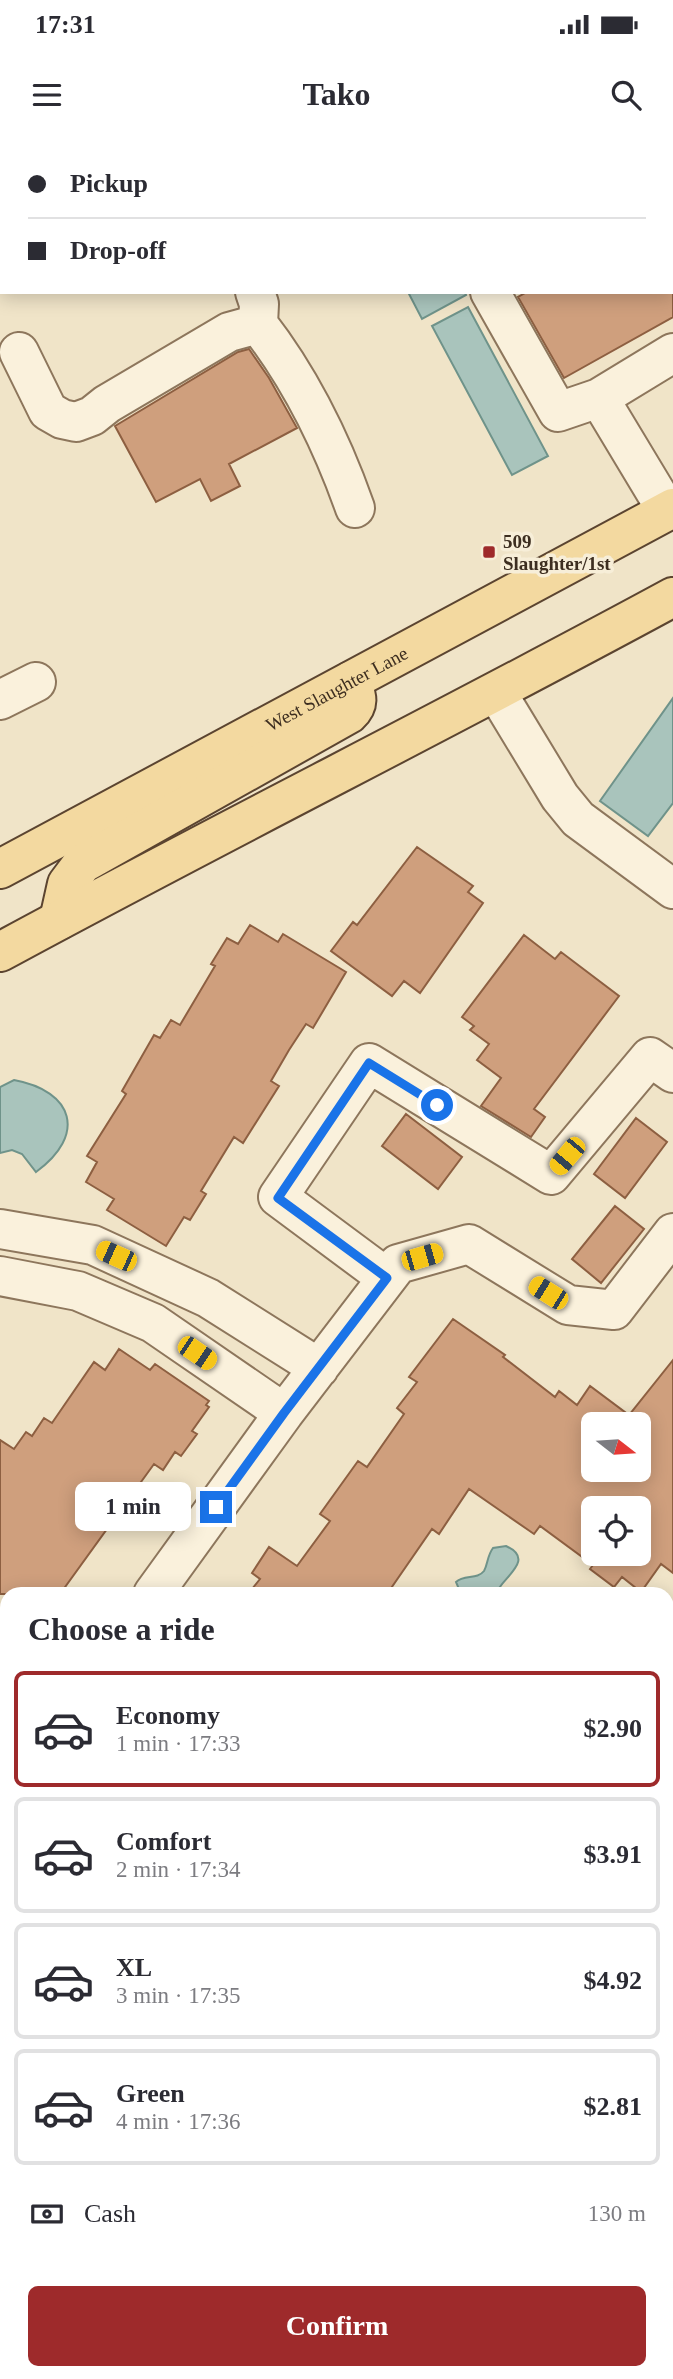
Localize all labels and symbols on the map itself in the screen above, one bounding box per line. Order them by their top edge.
place label: 509 Slaughter/1st [503,531,611,574]
marker: 509 Slaughter/1st [481,544,497,560]
street label: West Slaughter Lane [262,642,411,735]
route start [421,1089,453,1121]
car [546,1133,589,1179]
car [93,1238,140,1274]
car [399,1241,446,1273]
car [525,1273,572,1313]
car [174,1333,221,1373]
north arrow [581,1412,651,1482]
callout: 1 min [76,1482,192,1532]
route end [200,1491,232,1523]

